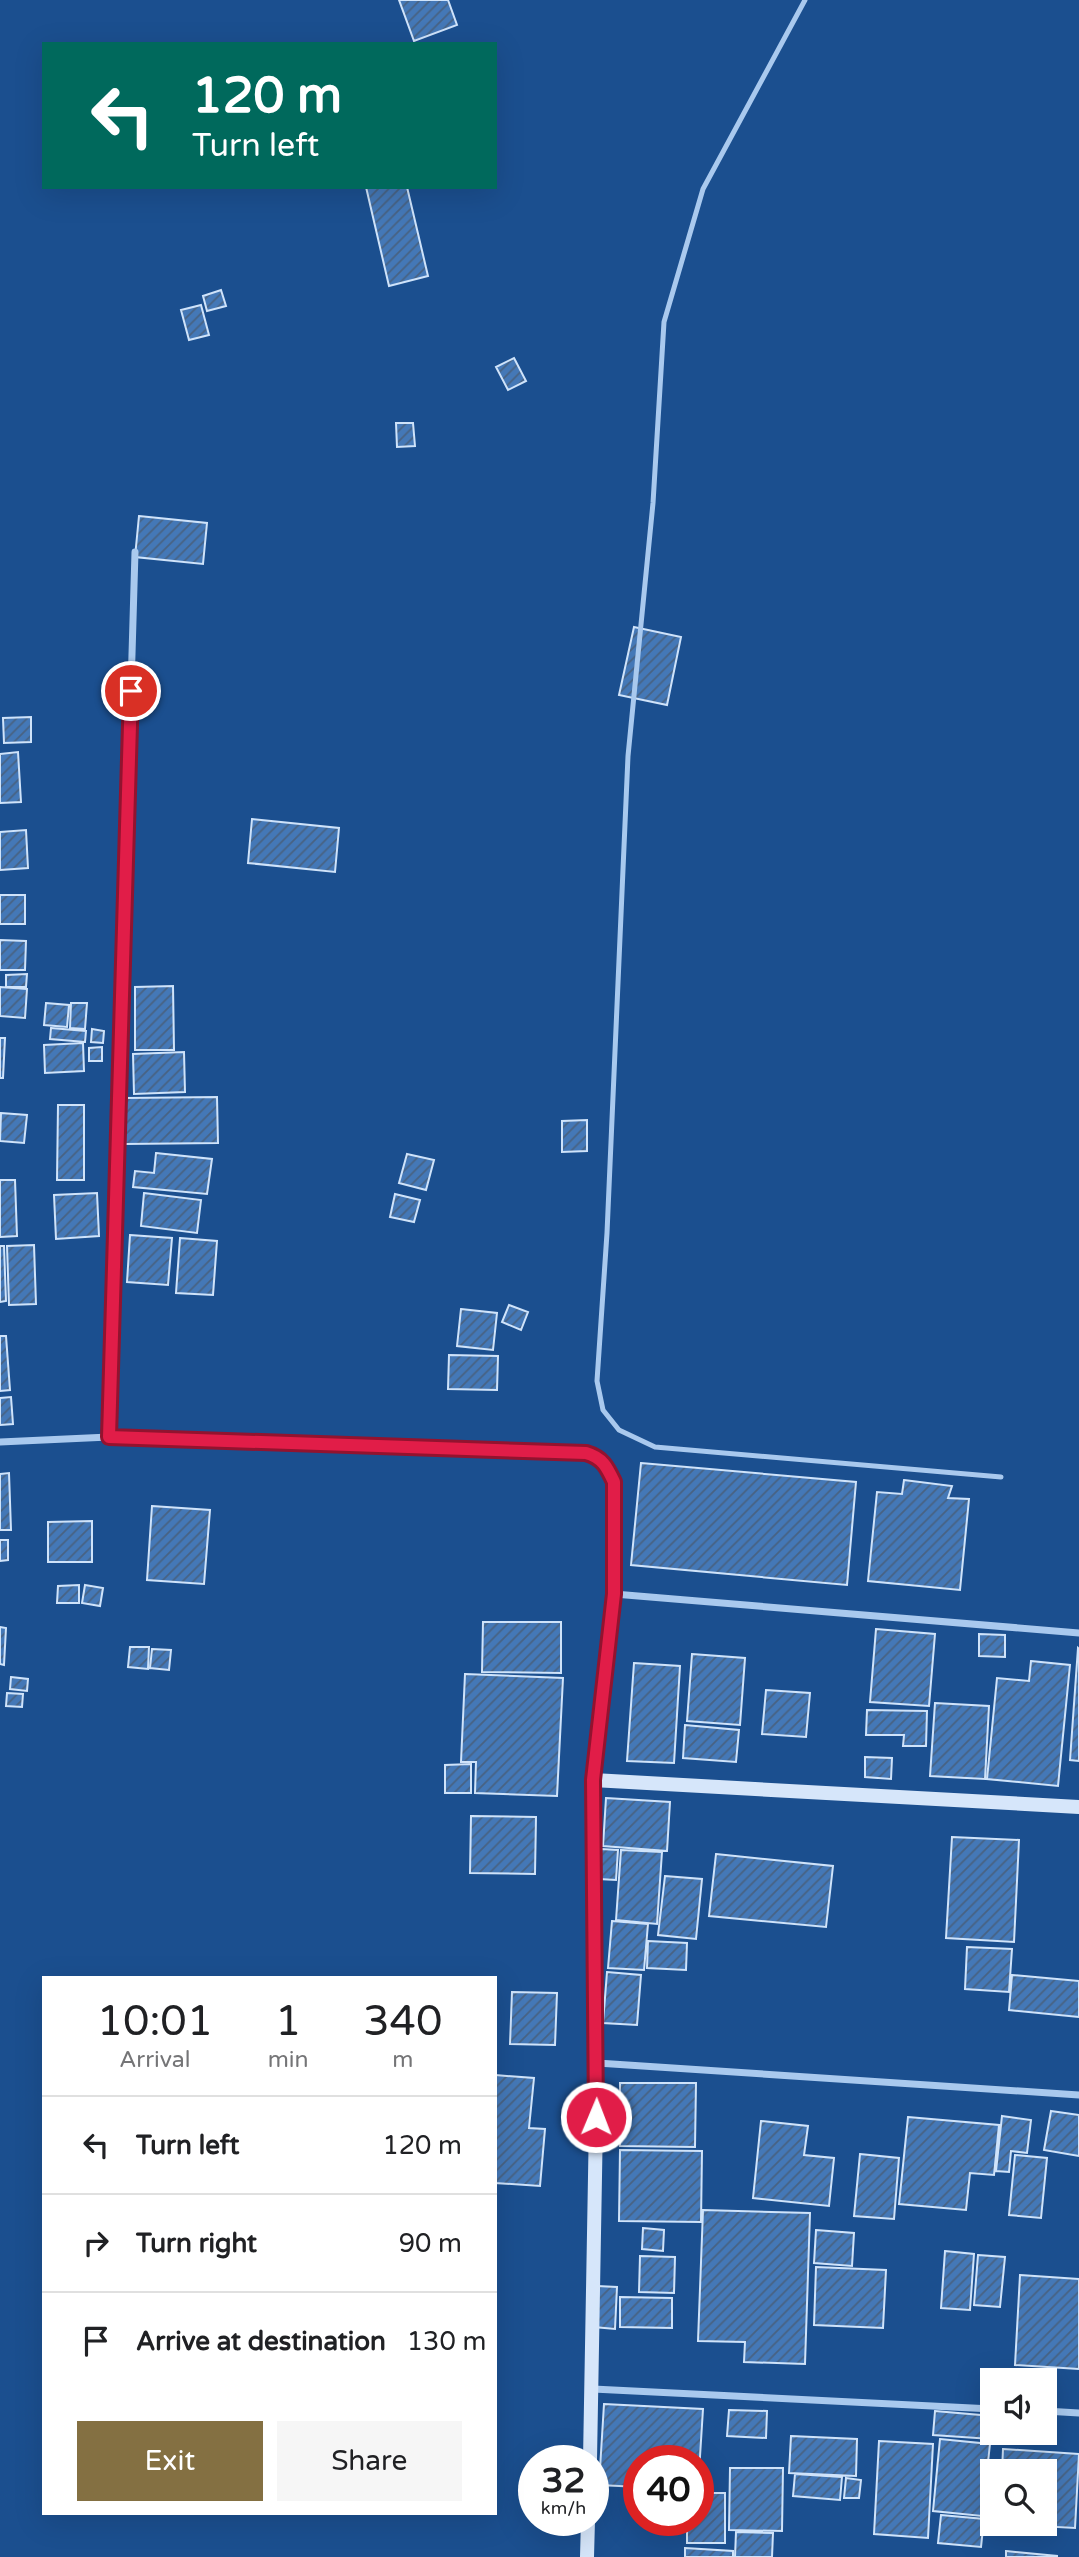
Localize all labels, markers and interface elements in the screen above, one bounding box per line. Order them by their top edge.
text: 120 m [192,67,342,126]
icon: left [77,70,168,161]
text: Turn left [192,127,319,165]
pin [101,661,161,721]
icon: arrive [112,672,150,710]
text: 10:01 [97,1996,213,2047]
text: 1 [275,1996,301,2047]
text: 340 [363,1996,442,2047]
text: Arrival [119,2046,190,2074]
text: min [268,2046,309,2074]
text: m [392,2046,413,2074]
position arrow [559,2080,633,2154]
icon: left [77,2126,115,2164]
text: Turn left [136,2130,239,2161]
text: 120 m [382,2130,462,2161]
icon: right [77,2224,115,2262]
text: Turn right [136,2228,257,2259]
text: 90 m [399,2228,462,2259]
icon: arrive [77,2322,115,2360]
text: Arrive at destination [136,2326,386,2357]
text: 130 m [407,2326,486,2357]
map controls [980,2368,1057,2536]
button: sound [980,2368,1057,2445]
button: Exit [77,2421,263,2501]
button: Share [277,2421,462,2501]
speed limit sign: 40 [623,2445,714,2536]
button: search [980,2459,1057,2536]
text: 32 [542,2460,585,2502]
text: km/h [541,2497,586,2519]

